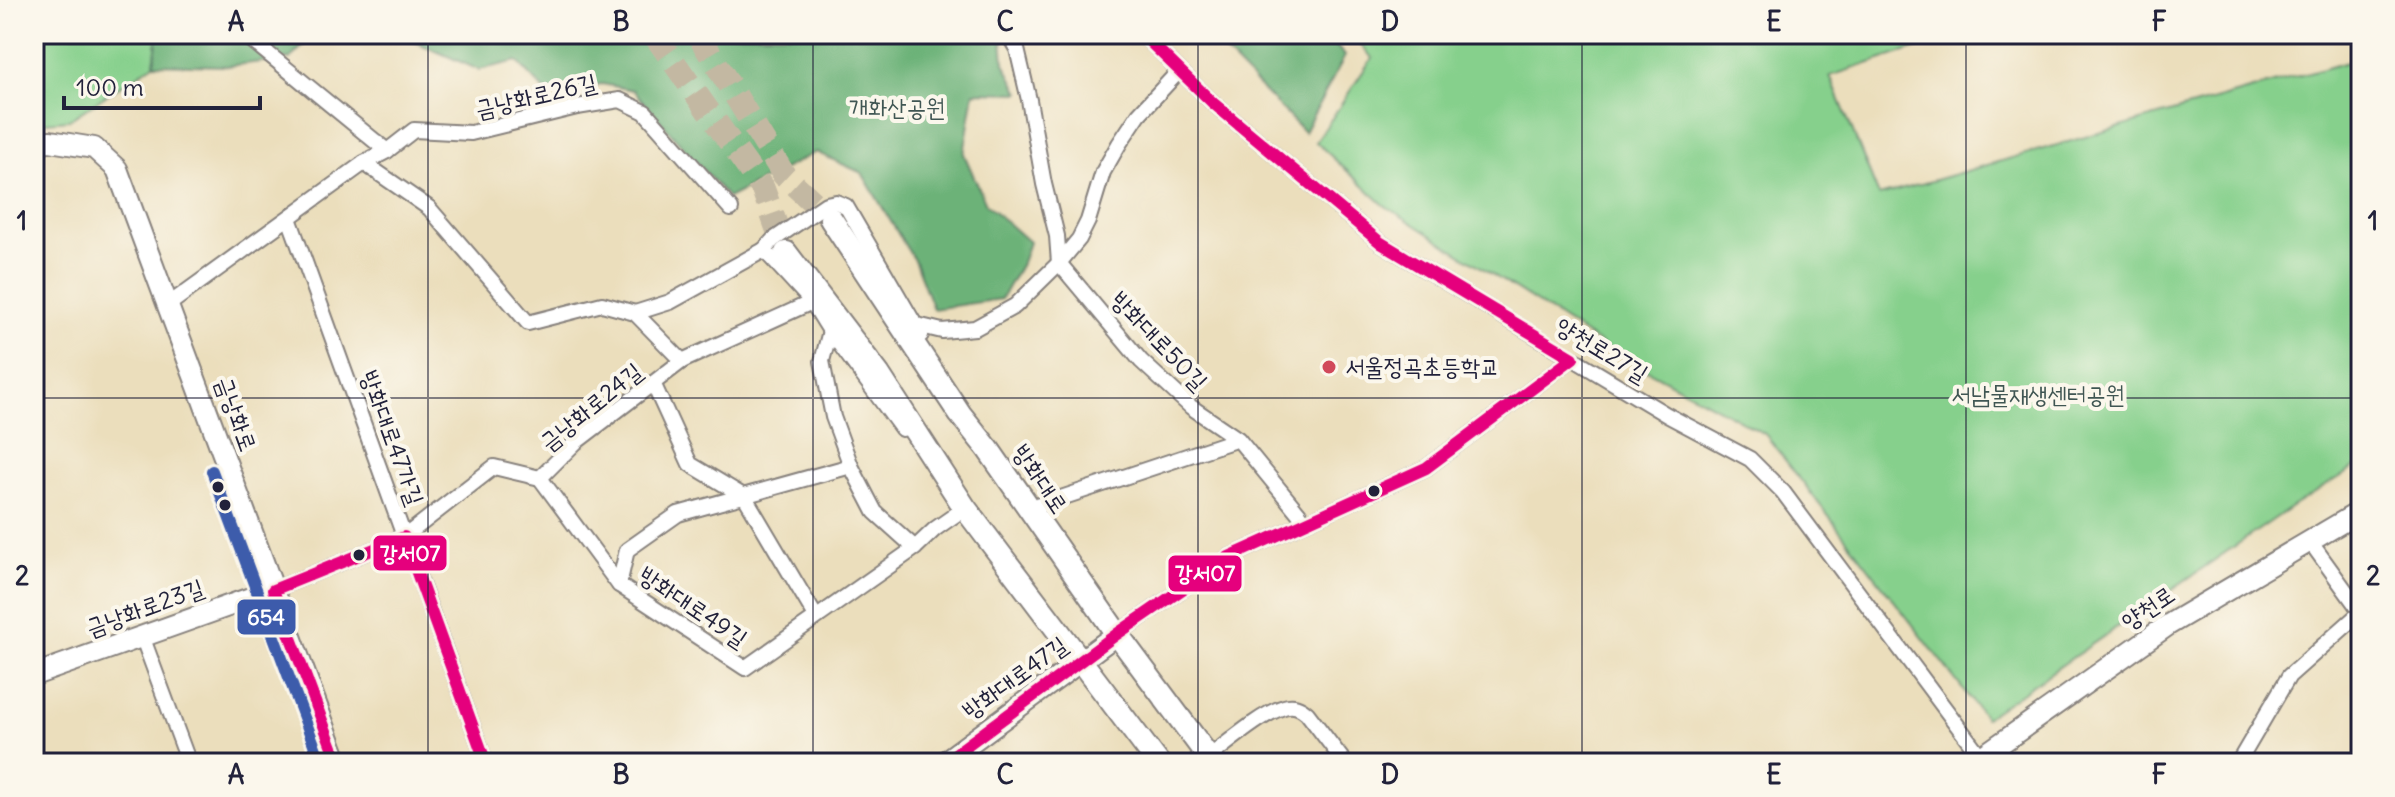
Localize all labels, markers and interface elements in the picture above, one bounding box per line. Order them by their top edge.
text: A [228,5,245,38]
text: B [612,5,630,38]
text: C [996,5,1014,38]
text: D [1381,5,1399,38]
text: E [1766,5,1782,38]
text: F [2152,5,2167,38]
scale bar [64,60,260,110]
street label: 금낭화로26길 [472,67,599,124]
text: 100 m [76,72,144,102]
park label: 개화산공원 [849,92,945,122]
text: 1 [17,204,27,237]
text: 1 [2368,204,2378,237]
street label: 방화대로50길 [1105,285,1214,396]
street label: 양천로27길 [1551,310,1654,388]
place label: 서울정곡초등학교 [1345,351,1500,381]
street label: 금낭화로24길 [533,356,648,457]
marker: 서울정곡초등학교 [1320,358,1338,376]
street label: 방화대로47가길 [355,366,431,509]
street label: 금낭화로 [210,372,264,455]
park label: 서남물재생센터공원 [1951,379,2125,409]
street label: 방화대로 [1007,438,1075,519]
unlabelled marker [210,479,226,495]
unlabelled marker [1366,483,1382,499]
unlabelled marker [217,497,233,513]
line badge: 강서07 [372,534,448,572]
text: 강서07 [380,539,440,567]
unlabelled marker [351,547,367,563]
line badge: 강서07 [1167,554,1243,593]
text: 2 [15,559,29,592]
street label: 방화대로49길 [634,559,753,653]
text: 강서07 [1175,559,1235,587]
text: 2 [2366,559,2380,592]
street label: 금낭화로23길 [82,572,208,642]
street label: 양천로 [2115,579,2180,636]
line badge: 654 [236,598,297,636]
text: 654 [247,603,285,631]
street label: 방화대로47길 [956,629,1073,725]
text: A [228,758,245,791]
text: B [612,758,630,791]
text: C [996,758,1014,791]
text: D [1381,758,1399,791]
text: E [1766,758,1782,791]
text: F [2152,758,2167,791]

